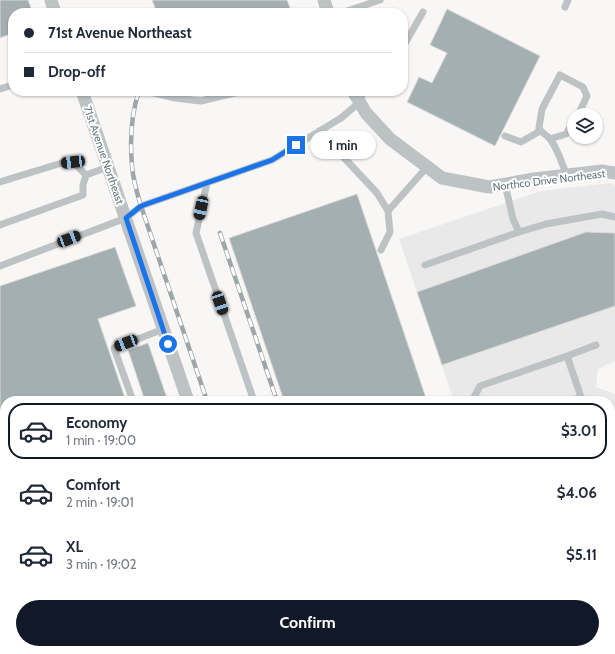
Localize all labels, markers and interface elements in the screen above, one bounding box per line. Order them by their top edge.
text: 71st Avenue Northeast [48,24,192,42]
text: Drop-off [48,63,106,81]
street label: 71st Avenue Northeast [81,104,128,206]
map controls [567,108,603,144]
button: layers [567,108,603,144]
callout: 1 min [310,131,376,159]
route end [287,136,305,154]
text: 1 min [328,137,358,153]
car [60,155,86,169]
street label: Northco Drive Northeast [492,166,606,194]
car [193,195,209,221]
car [56,229,82,249]
car [210,290,230,316]
car [113,333,139,353]
route start [159,335,177,353]
icon: car [18,413,54,449]
text: Economy [66,414,127,432]
text: $3.01 [561,422,597,440]
text: 1 min · 19:00 [66,432,136,448]
icon: car [18,475,54,511]
text: Comfort [66,476,120,494]
text: $4.06 [557,484,597,502]
text: 2 min · 19:01 [66,494,134,510]
icon: car [18,537,54,573]
text: XL [66,538,83,556]
text: $5.11 [566,546,597,564]
text: 3 min · 19:02 [66,556,137,572]
button: Confirm [16,600,599,646]

